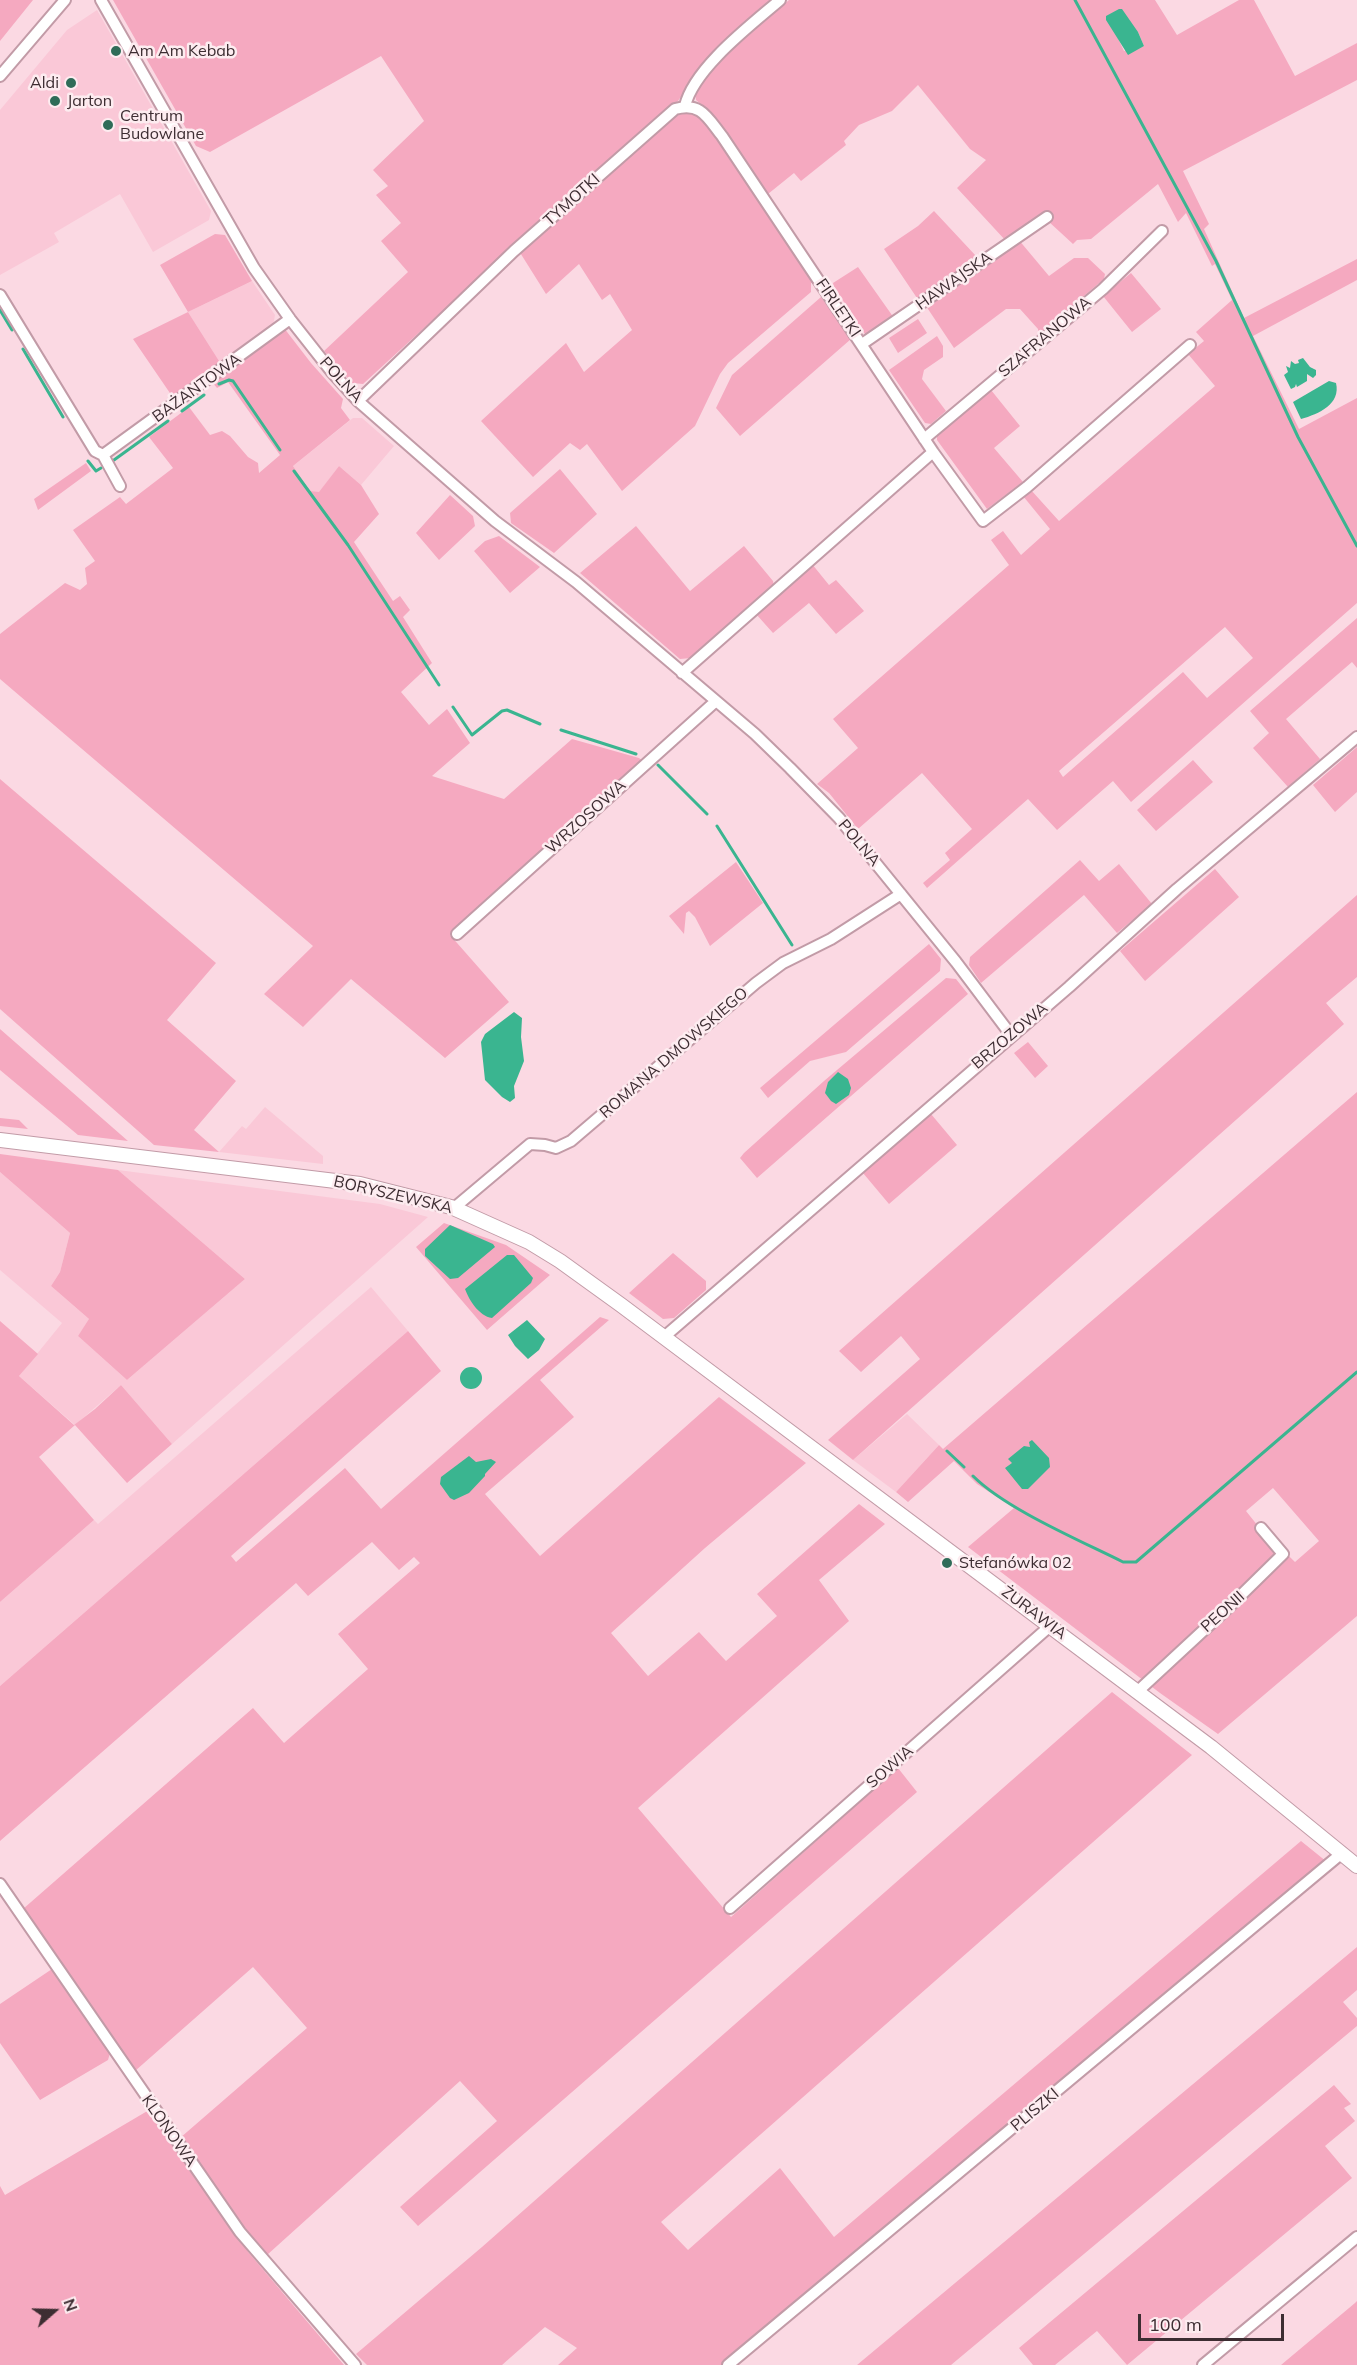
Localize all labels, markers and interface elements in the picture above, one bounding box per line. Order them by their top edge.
place label: Am Am Kebab [128,41,235,61]
marker: Am Am Kebab [109,44,123,58]
place label: Aldi [30,73,59,93]
marker: Aldi [64,76,78,90]
place label: Jarton [67,91,112,111]
marker: Jarton [48,94,62,108]
place label: Centrum Budowlane [120,106,204,144]
marker: Centrum Budowlane [101,118,115,132]
street label: TYMOTKI [540,170,604,230]
street label: HAWAJSKA [912,248,996,314]
street label: FIRLETKI [812,275,864,341]
street label: SZAFRANOWA [995,293,1095,381]
street label: BAŻANTOWA [149,349,245,427]
street label: POLNA [315,353,367,407]
street label: WRZOSOWA [542,776,630,858]
street label: POLNA [834,816,884,870]
street label: ROMANA DMOWSKIEGO [596,984,752,1122]
street label: BRZOZOWA [968,999,1052,1073]
street label: BORYSZEWSKA [332,1172,454,1218]
place label: Stefanówka 02 [959,1553,1072,1573]
marker: Stefanówka 02 [940,1556,954,1570]
street label: ŻURAWIA [998,1582,1070,1644]
street label: PEONII [1197,1587,1249,1637]
street label: SOWIA [863,1741,917,1793]
street label: PLISZKI [1007,2084,1063,2136]
street label: KLONOWA [137,2091,201,2171]
north arrow [24,2281,84,2341]
text: N [59,2296,82,2314]
scale bar [1141,2302,1286,2340]
text: 100 m [1149,2313,1202,2336]

